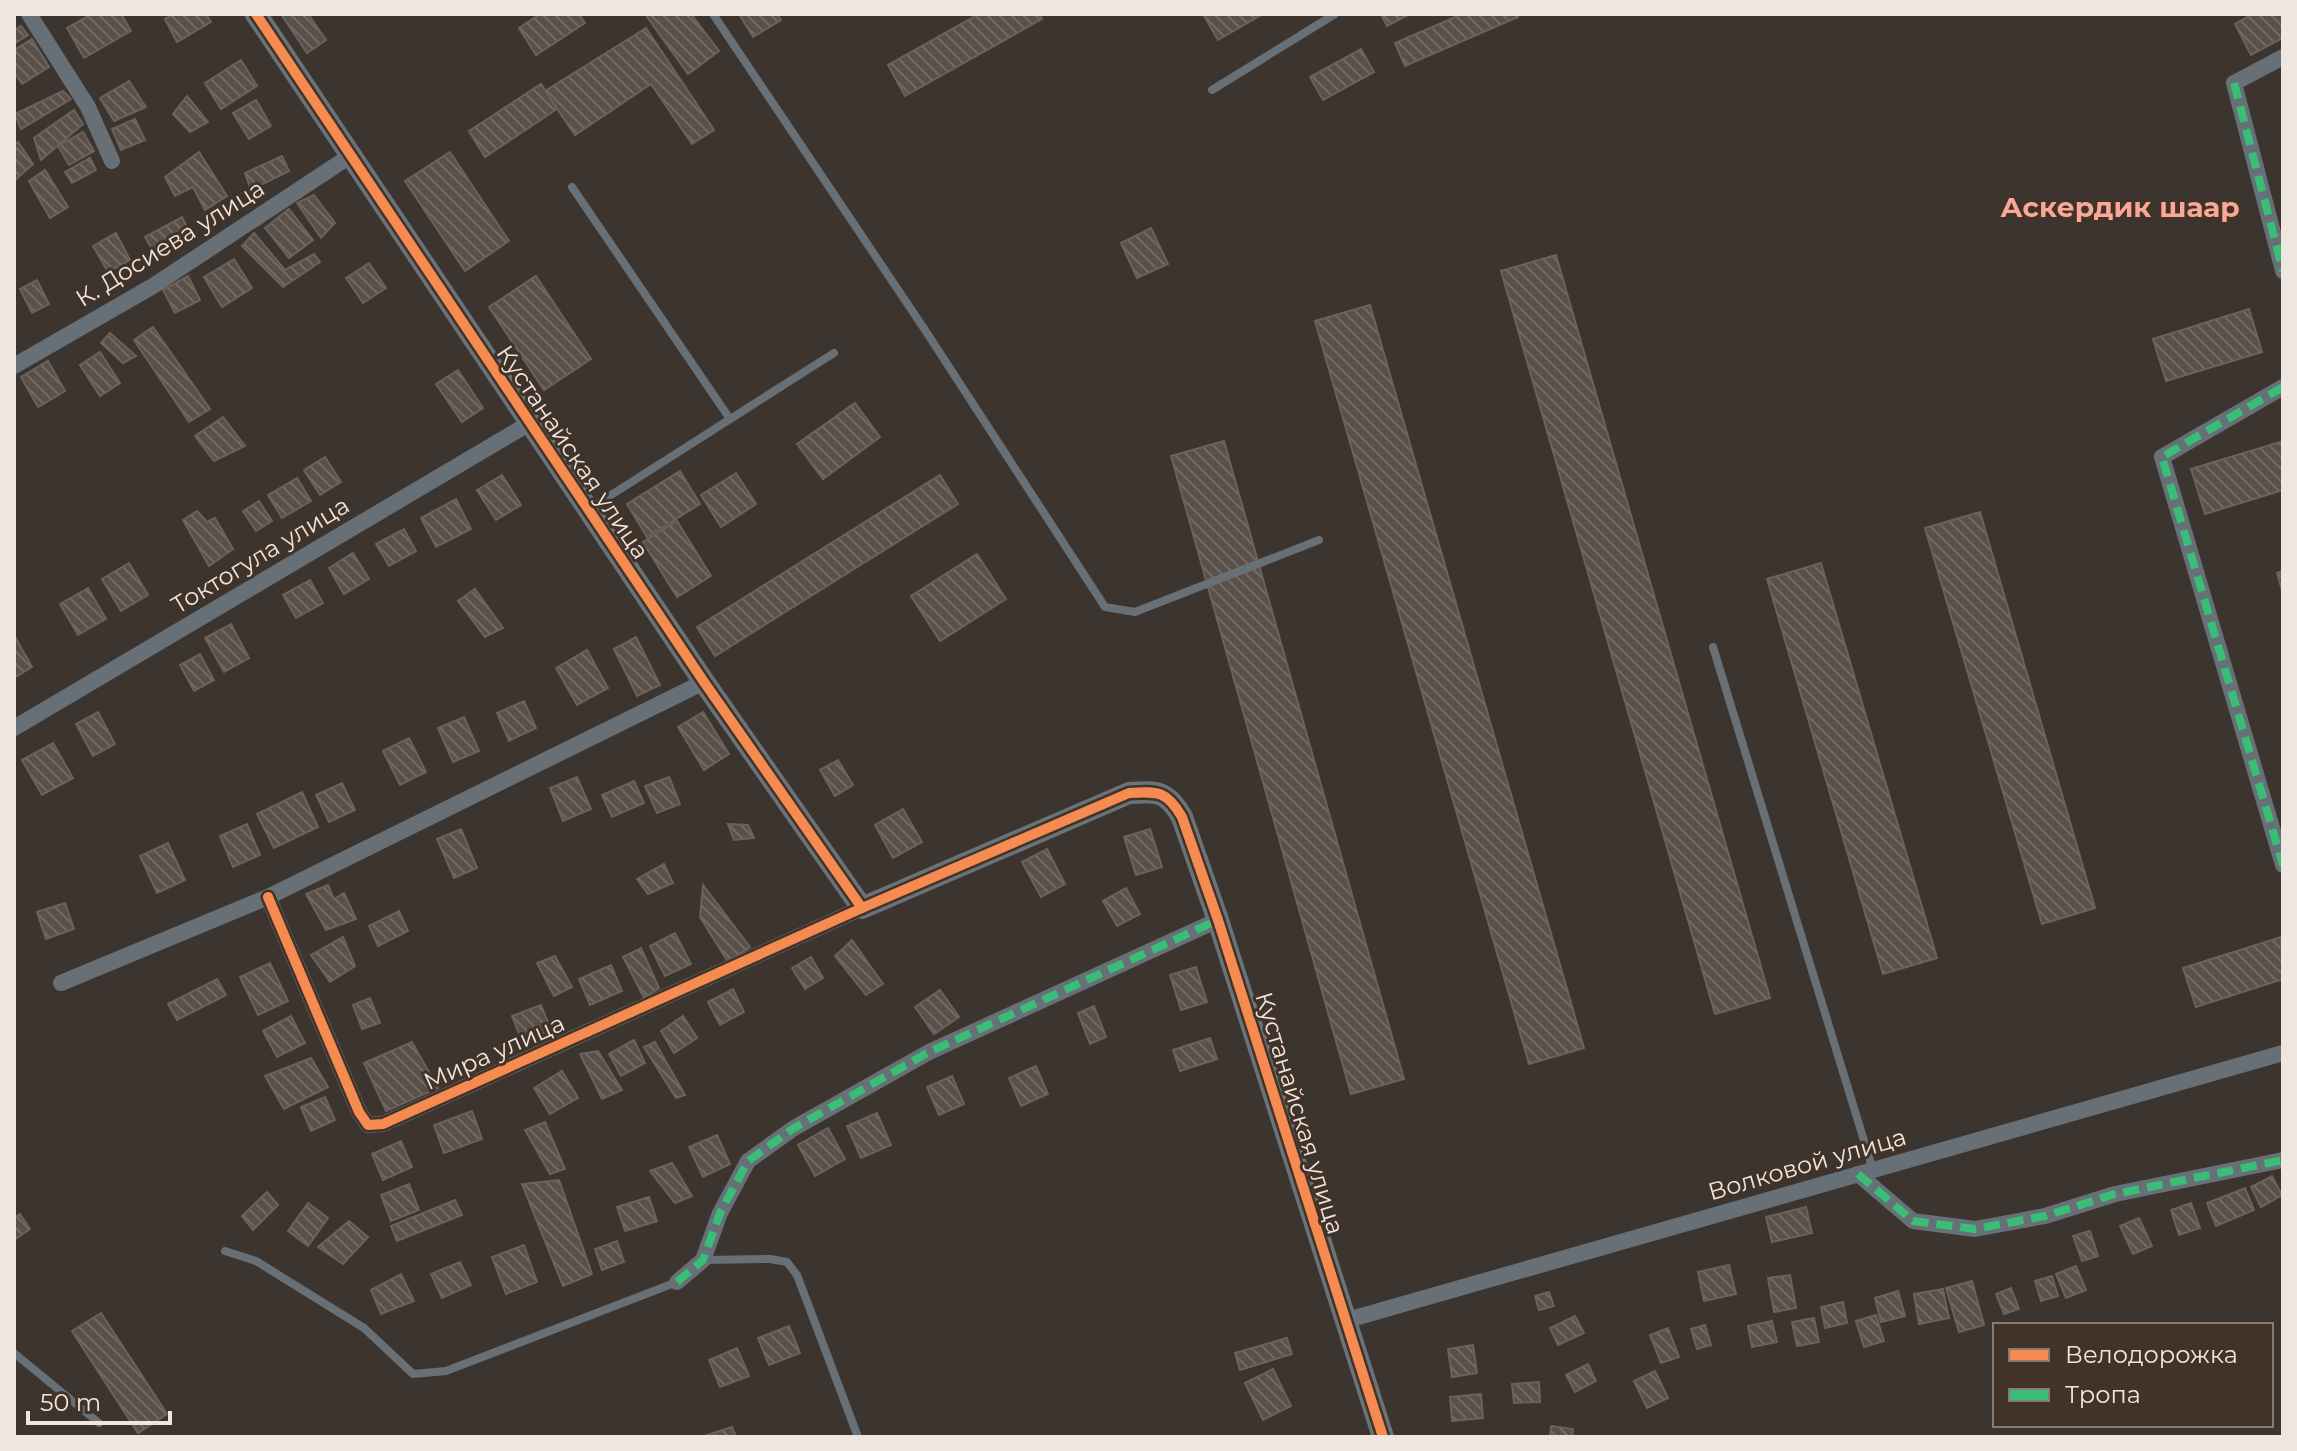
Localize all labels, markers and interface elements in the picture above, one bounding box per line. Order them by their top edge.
street label: К. Досиева улица [70,173,270,313]
district label: Аскердик шаар [2000,190,2240,224]
street label: Кустанайская улица [491,340,655,564]
street label: Токтогула улица [166,490,354,620]
street label: Кустанайская улица [1249,988,1351,1238]
street label: Мира улица [419,1008,569,1096]
street label: Волковой улица [1705,1122,1909,1206]
legend [1993,1323,2273,1427]
text: Велодорожка [2065,1340,2238,1369]
scale bar [28,1375,170,1425]
text: Тропа [2065,1380,2141,1409]
text: 50 m [40,1388,101,1417]

